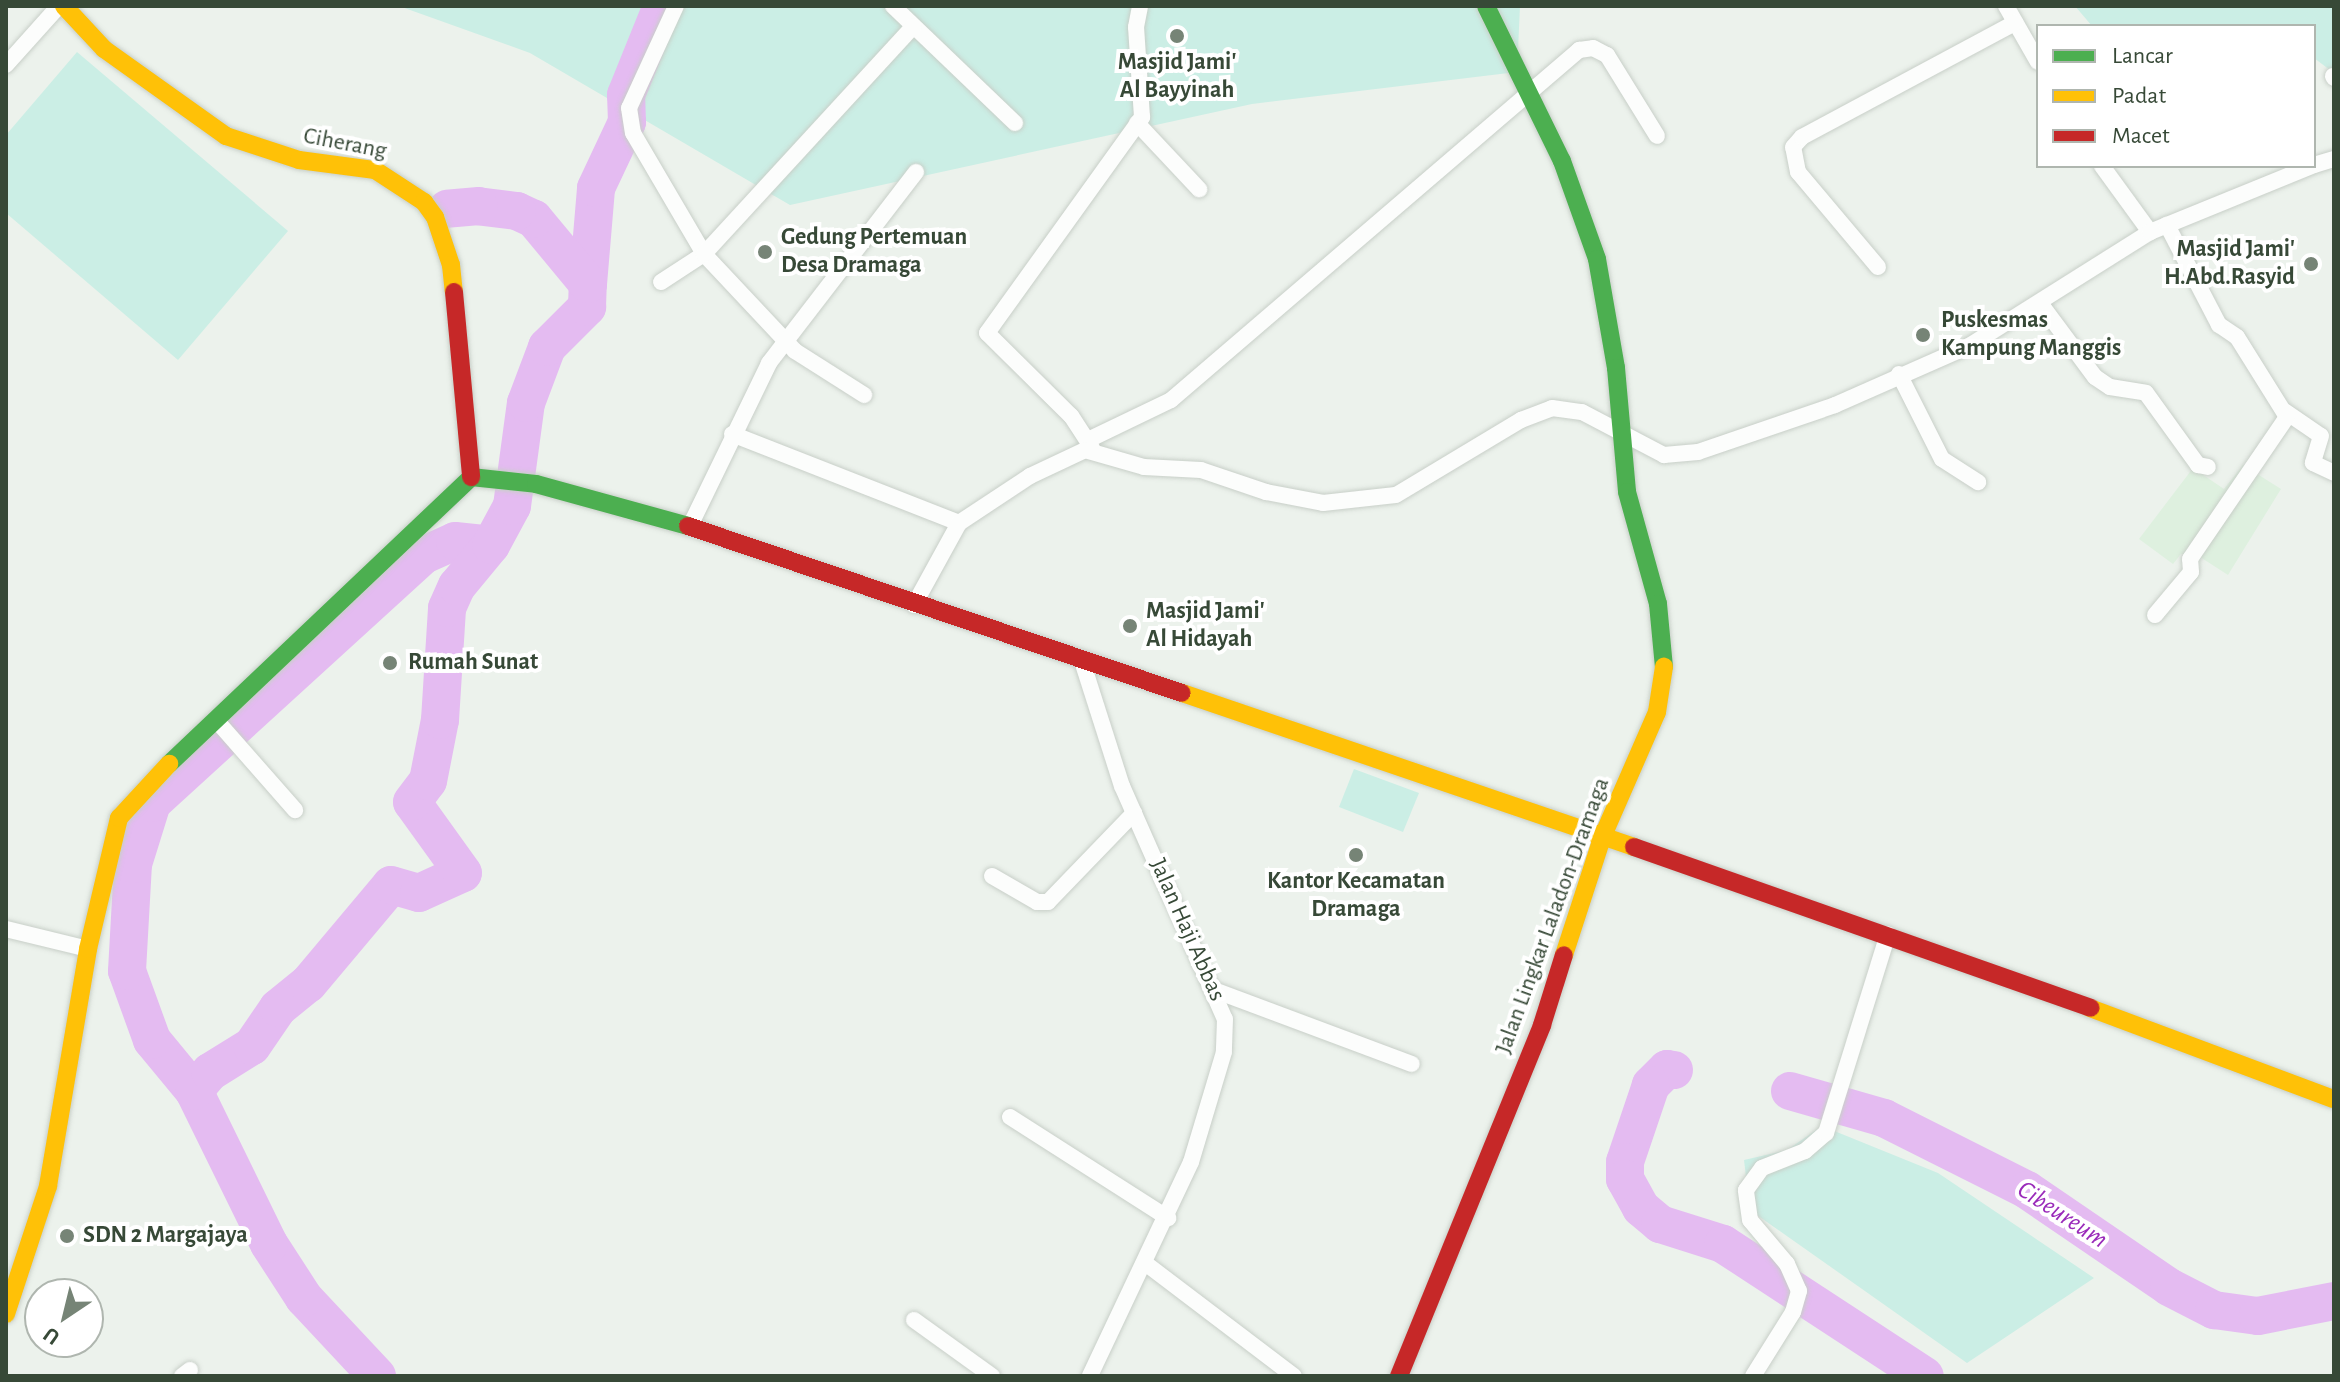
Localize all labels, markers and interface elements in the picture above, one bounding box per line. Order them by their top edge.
legend [2036,24,2316,168]
marker: Masjid Jami' Al Bayyinah [1168,27,1186,45]
text: Lancar [2112,44,2173,68]
place label: Masjid Jami' Al Bayyinah [1118,49,1236,105]
text: Padat [2112,84,2166,108]
street label: Ciherang [301,122,389,166]
text: Macet [2112,124,2170,148]
place label: Gedung Pertemuan Desa Dramaga [781,224,967,280]
place label: Masjid Jami' H.Abd.Rasyid [2164,236,2295,292]
marker: Gedung Pertemuan Desa Dramaga [756,243,774,261]
marker: Masjid Jami' H.Abd.Rasyid [2302,255,2320,273]
place label: Puskesmas Kampung Manggis [1941,307,2121,363]
marker: Puskesmas Kampung Manggis [1912,324,1934,346]
place label: Masjid Jami' Al Hidayah [1146,598,1265,654]
marker: Masjid Jami' Al Hidayah [1121,617,1139,635]
place label: Rumah Sunat [408,649,538,677]
marker: Rumah Sunat [379,652,401,674]
street label: Jalan Lingkar Laladon-Dramaga [1490,774,1616,1058]
marker: Kantor Kecamatan Dramaga [1347,846,1365,864]
street label: Jalan Haji Abbas [1143,854,1231,1006]
place label: Kantor Kecamatan Dramaga [1267,868,1445,924]
water label: Cibeureum [2011,1174,2113,1256]
place label: SDN 2 Margajaya [83,1222,248,1250]
marker: SDN 2 Margajaya [58,1227,76,1245]
north arrow [24,1278,104,1358]
text: U [39,1323,63,1349]

